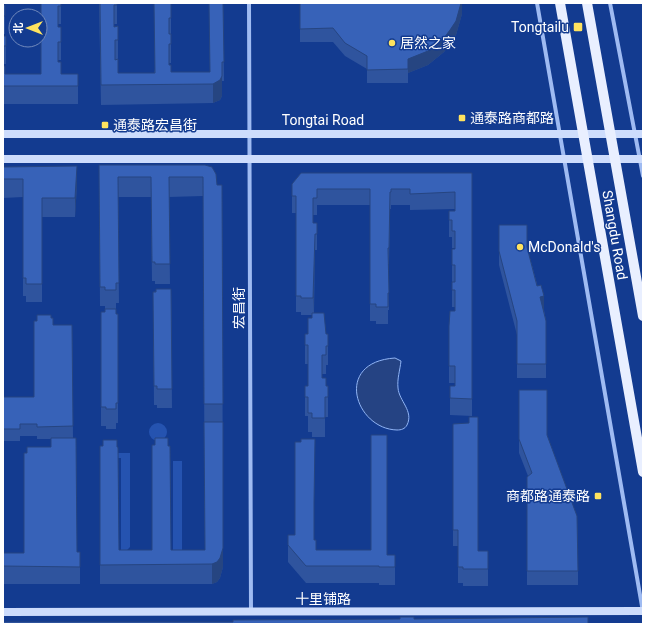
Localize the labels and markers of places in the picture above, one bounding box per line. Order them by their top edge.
place label: Tongtailu [511,19,569,35]
marker: Tongtailu [572,21,584,33]
place label: 居然之家 [400,35,456,51]
marker: 居然之家 [387,38,397,48]
place label: 通泰路商都路 [470,110,554,126]
marker: 通泰路商都路 [457,113,467,123]
place label: 通泰路宏昌街 [113,117,197,133]
marker: 通泰路宏昌街 [100,120,110,130]
place label: McDonald's [528,239,601,255]
marker: McDonald's [515,242,525,252]
place label: 商都路通泰路 [506,488,590,504]
marker: 商都路通泰路 [593,491,603,501]

